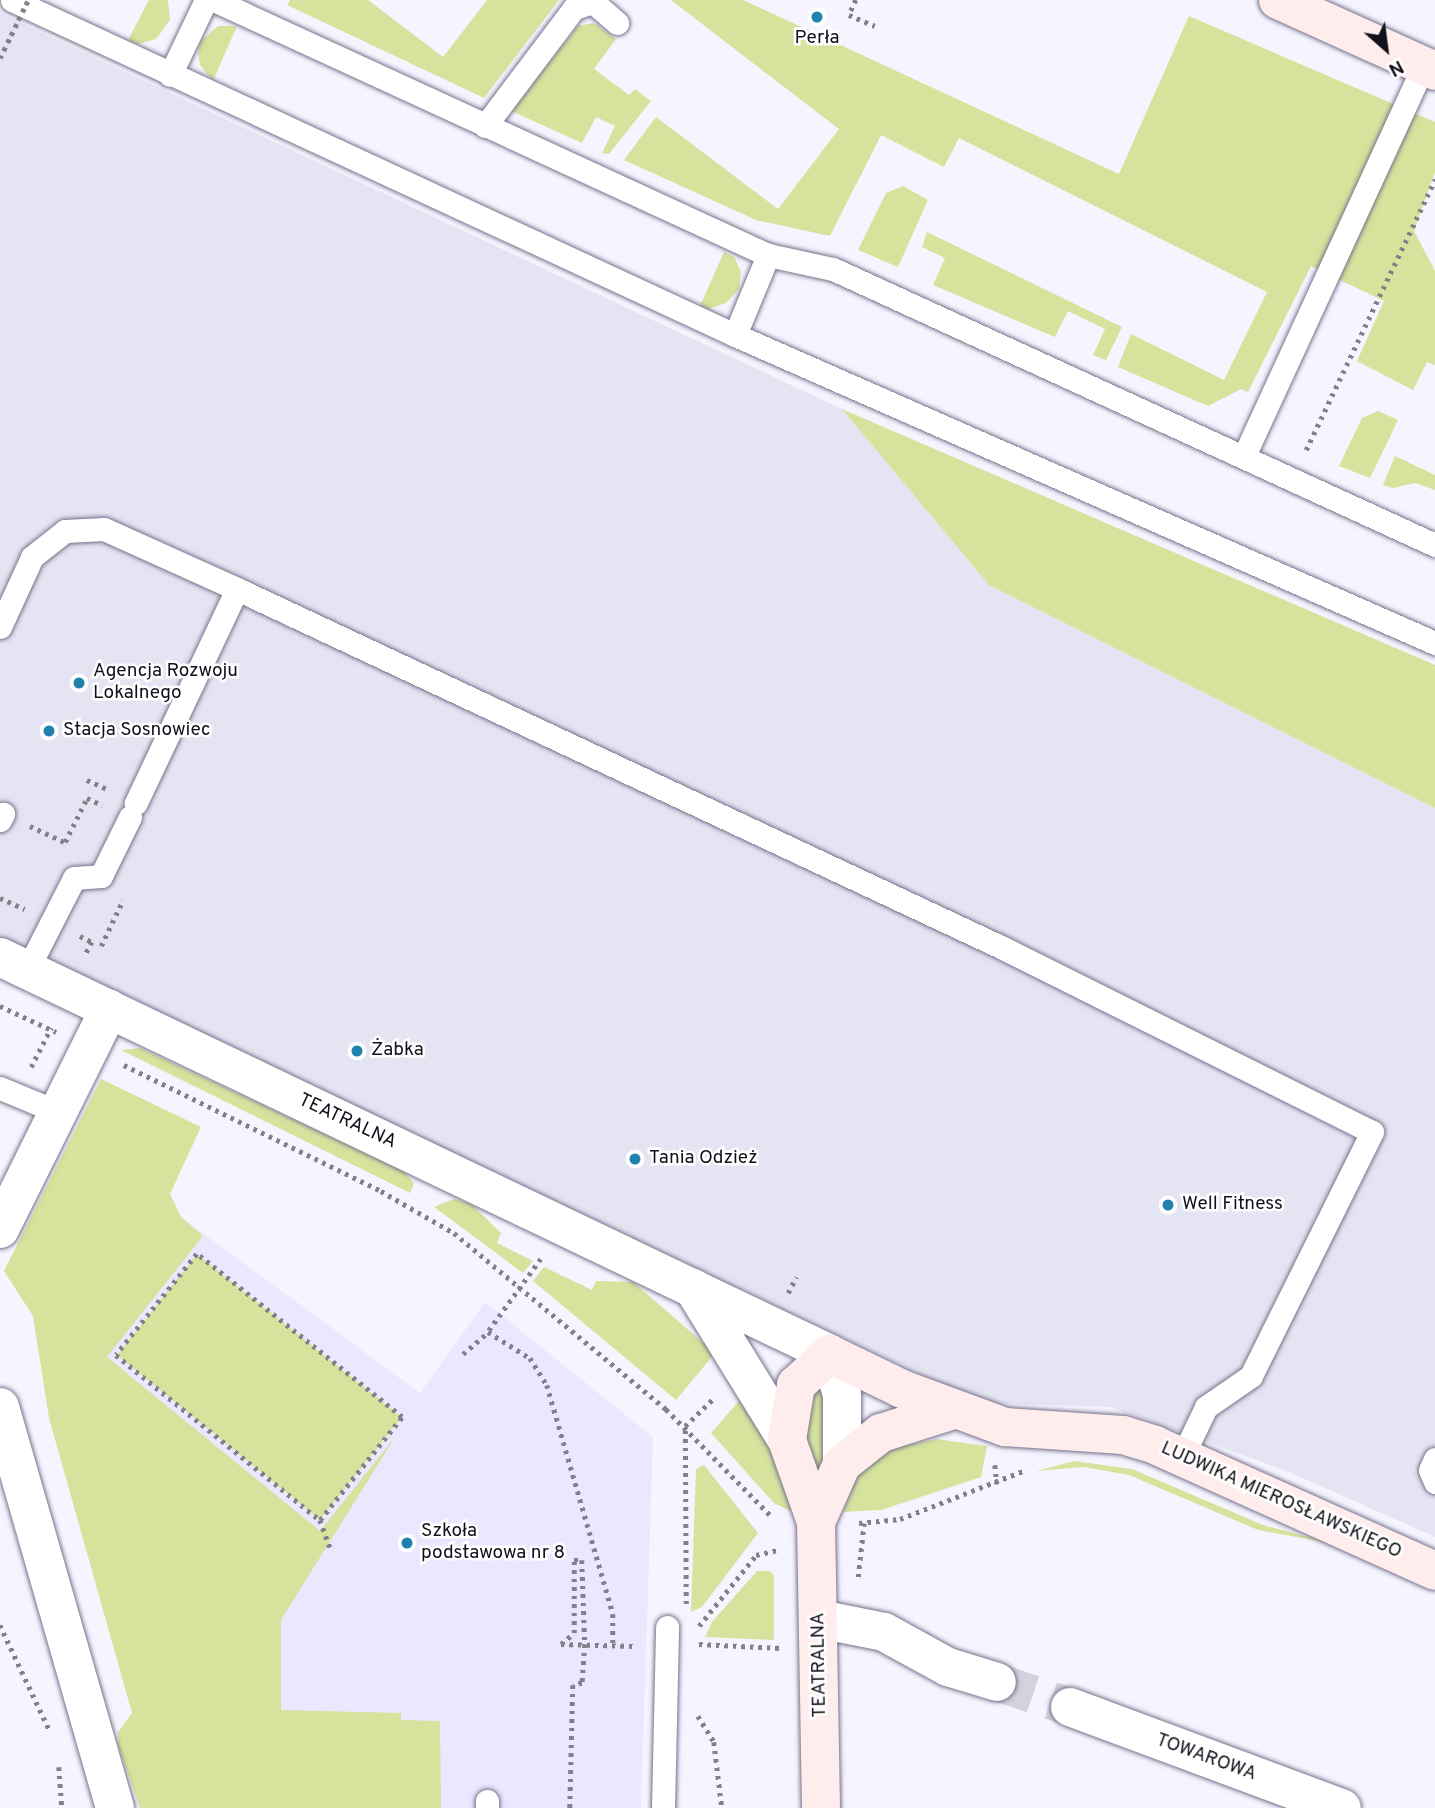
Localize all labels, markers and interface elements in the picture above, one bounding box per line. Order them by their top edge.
marker: Perła [809,9,825,25]
north arrow [1351,14,1421,84]
place label: Perła [795,28,839,50]
text: N [1384,54,1408,81]
place label: Agencja Rozwoju Lokalnego [93,661,238,705]
marker: Agencja Rozwoju Lokalnego [71,675,87,691]
place label: Stacja Sosnowiec [63,720,210,742]
marker: Stacja Sosnowiec [41,723,57,739]
place label: Żabka [371,1040,424,1062]
marker: Żabka [349,1043,365,1059]
street label: TEATRALNA [294,1089,400,1155]
place label: Tania Odzież [649,1148,757,1170]
marker: Tania Odzież [627,1151,643,1167]
place label: Well Fitness [1182,1194,1283,1216]
marker: Well Fitness [1160,1197,1176,1213]
street label: LUDWIKA MIEROSŁAWSKIEGO [1157,1437,1405,1565]
place label: Szkoła podstawowa nr 8 [421,1521,565,1565]
marker: Szkoła podstawowa nr 8 [399,1535,415,1551]
street label: TEATRALNA [808,1612,832,1718]
street label: TOWAROWA [1153,1729,1259,1787]

